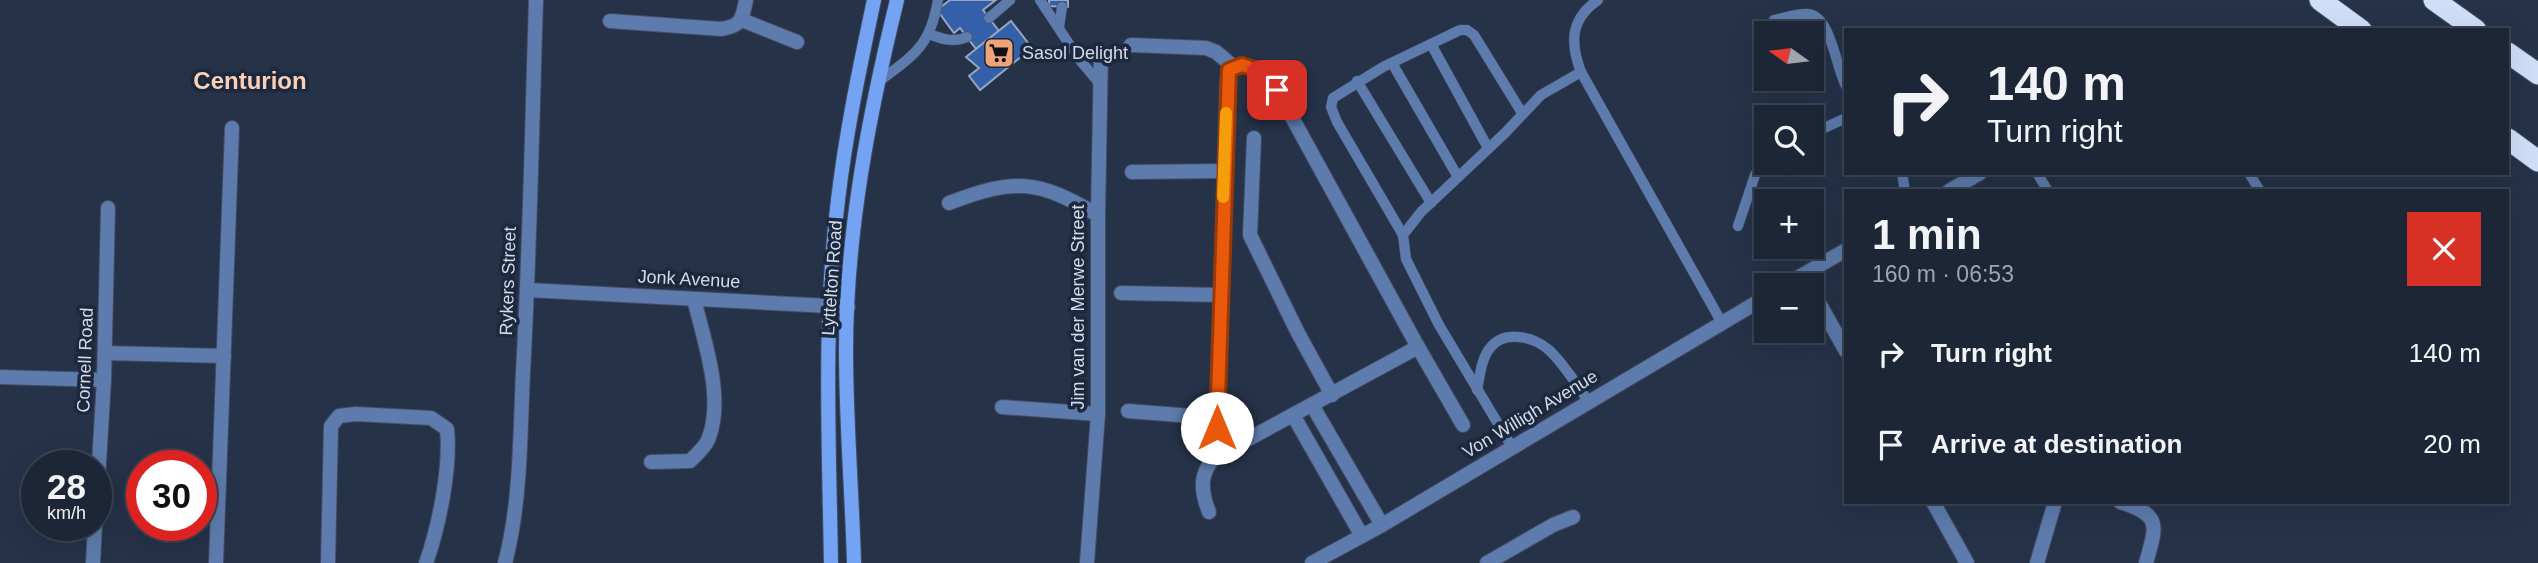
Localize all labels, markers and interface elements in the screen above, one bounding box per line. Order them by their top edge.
north arrow [1754,21,1824,91]
map controls [1754,21,1824,343]
supermarket icon: Sasol Delight [982,36,1016,70]
place label: Sasol Delight [1022,43,1128,63]
icon: right [1872,56,1963,147]
text: 140 m [1987,56,2126,110]
pin [1247,60,1307,120]
district label: Centurion [193,67,307,94]
icon: arrive [1258,71,1296,109]
button: search [1754,105,1824,175]
text: Turn right [1987,113,2123,149]
button: + [1754,189,1824,259]
street label: Jim van der Merwe Street [1068,204,1088,410]
text: 1 min [1872,211,1982,258]
button: close [2407,212,2481,286]
street label: Lyttelton Road [818,220,846,336]
street label: Rykers Street [496,226,520,336]
text: 160 m · 06:53 [1872,261,2014,287]
street label: Jonk Avenue [637,266,741,292]
button: − [1754,273,1824,343]
street label: Cornell Road [73,307,97,413]
icon: right [1872,335,1910,373]
text: Turn right [1931,338,2052,368]
text: 140 m [2409,338,2481,368]
street label: Von Willigh Avenue [1459,366,1601,462]
position arrow [1180,391,1254,465]
icon: arrive [1872,426,1910,464]
text: Arrive at destination [1931,429,2182,459]
text: 20 m [2423,429,2481,459]
speed limit sign: 30 [126,450,217,541]
text: 28 [47,467,86,506]
text: km/h [47,503,86,523]

